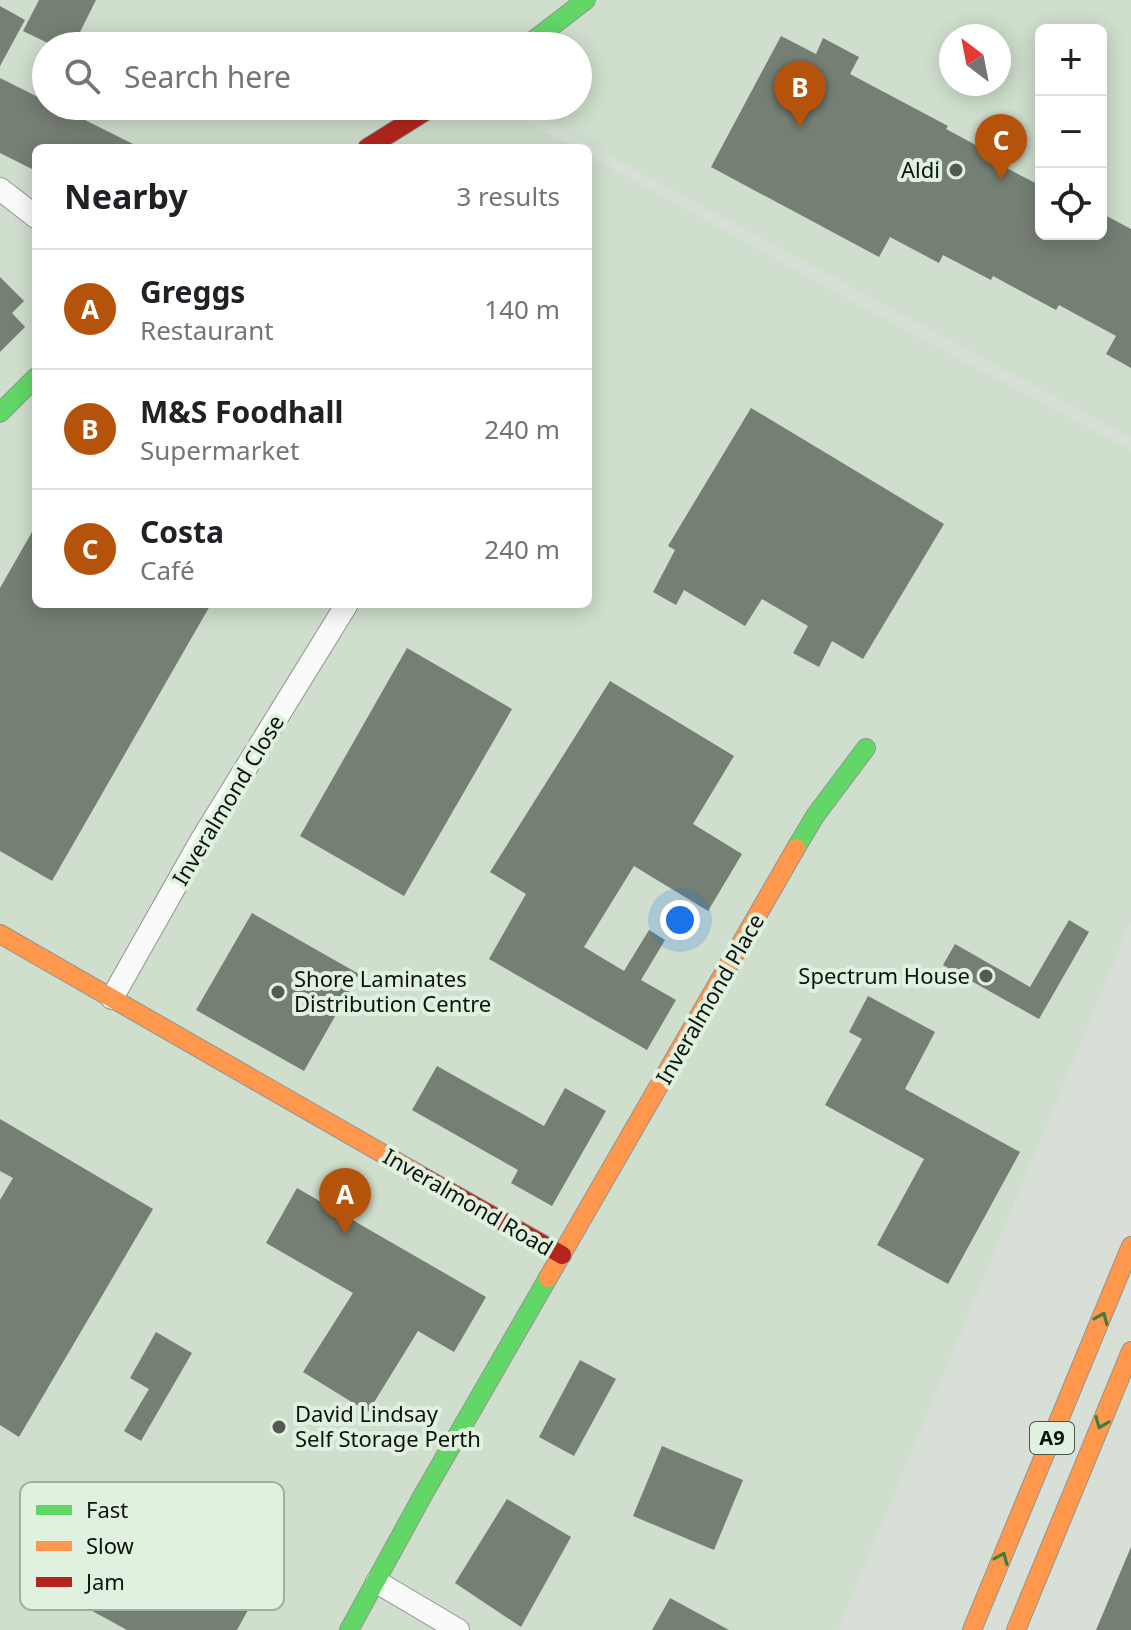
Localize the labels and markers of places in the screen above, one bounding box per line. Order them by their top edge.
pin: B [774,61,826,127]
pin: C [975,114,1027,180]
place label: Aldi [901,154,940,184]
marker: Aldi [947,161,965,179]
place label: Spectrum House [798,960,970,990]
place label: Shore Laminates Distribution Centre [294,963,491,1018]
marker: Spectrum House [977,967,995,985]
marker: Shore Laminates Distribution Centre [269,983,287,1001]
pin: A [319,1168,371,1234]
place label: David Lindsay Self Storage Perth [295,1398,481,1453]
marker: David Lindsay Self Storage Perth [270,1418,288,1436]

